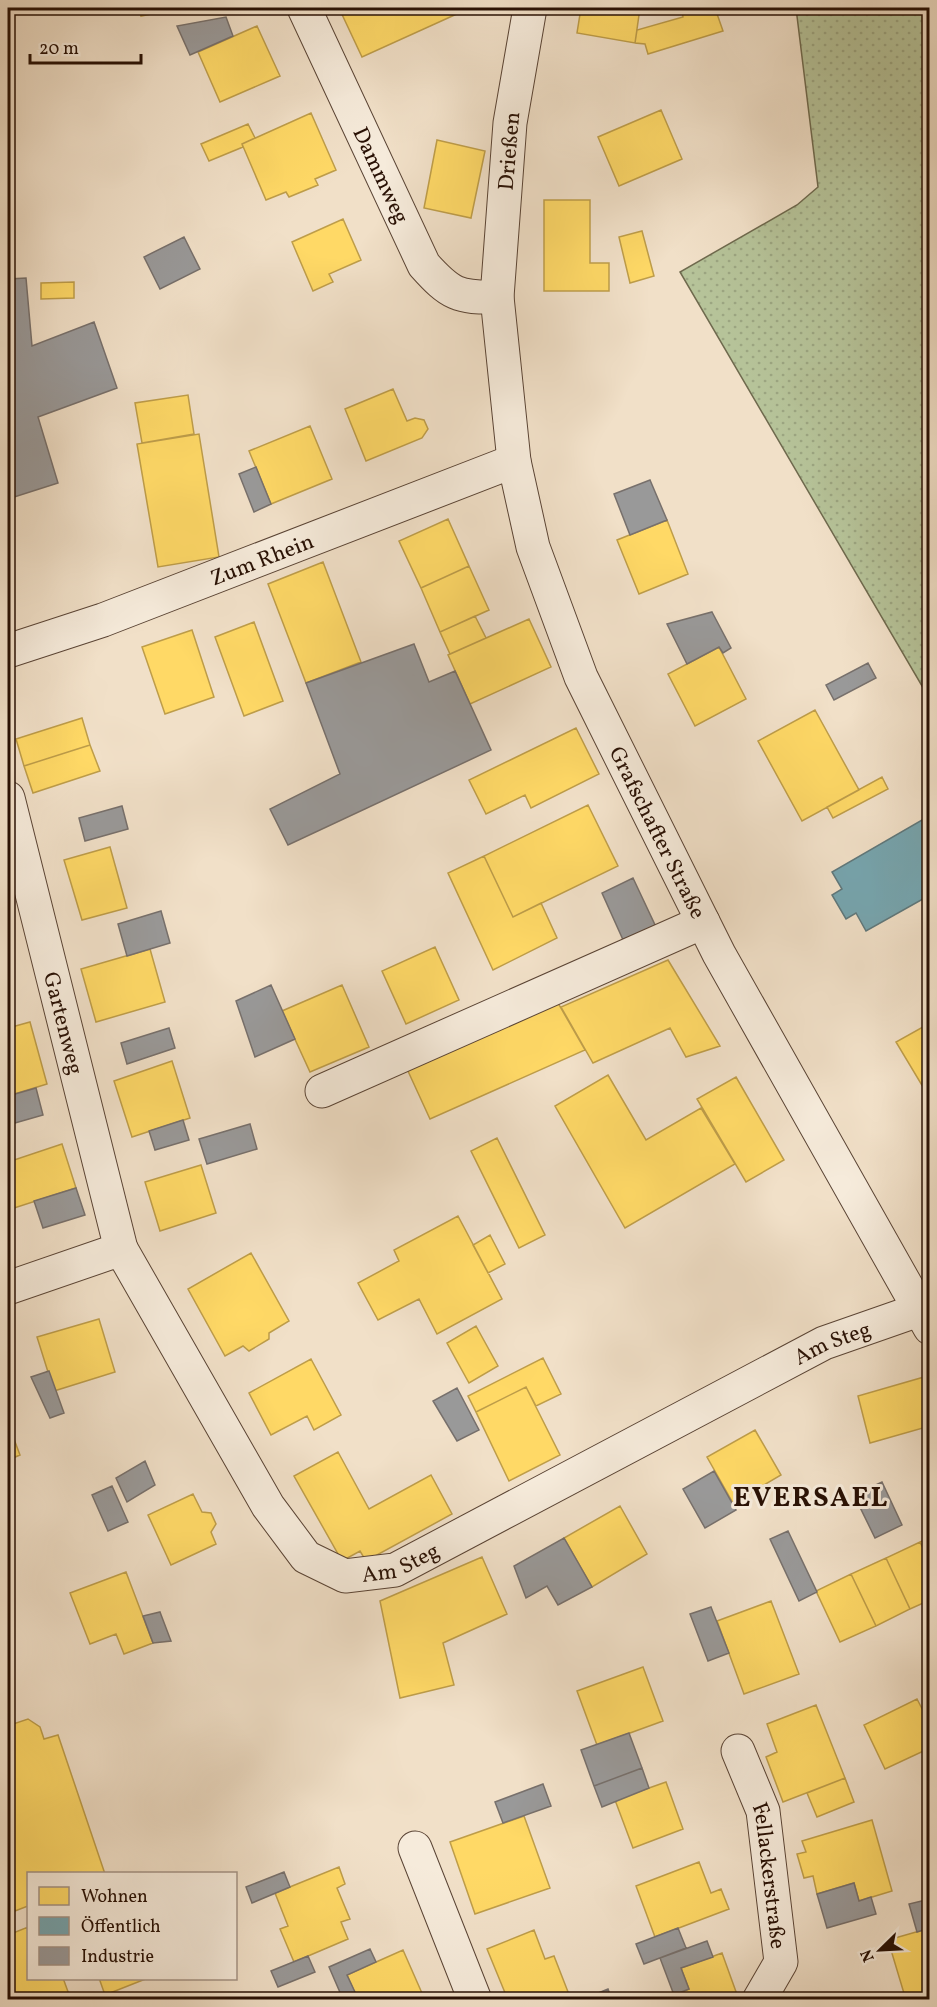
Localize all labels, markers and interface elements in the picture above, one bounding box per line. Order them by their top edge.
scale bar [30,27,141,65]
text: 20 m [39,37,79,62]
street label: Drießen [492,110,529,192]
street label: Dammweg [344,122,416,229]
street label: Zum Rhein [206,527,319,595]
street label: Grafschafter Straße [600,742,712,925]
street label: Gartenweg [34,969,90,1078]
street label: Am Steg [789,1315,875,1374]
district label: EVERSAEL [733,1479,889,1518]
street label: Am Steg [360,1536,445,1592]
street label: Fellackerstraße [743,1798,792,1951]
legend [27,1872,237,1980]
text: Wohnen [81,1885,148,1910]
text: Öffentlich [81,1915,161,1940]
north arrow [850,1920,910,1980]
text: Industrie [81,1945,154,1970]
text: N [856,1945,881,1965]

